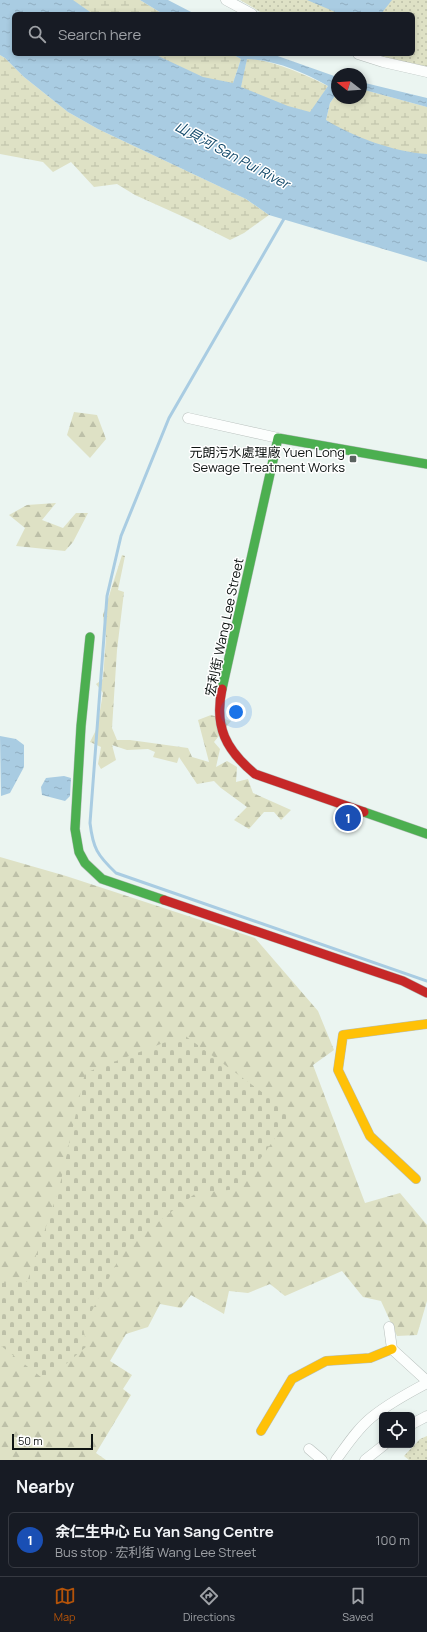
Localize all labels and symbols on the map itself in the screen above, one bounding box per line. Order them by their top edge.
north arrow [331,68,367,104]
water label: 山貝河 San Pui River [172,116,295,194]
place label: 元朗污水處理廠 Yuen Long Sewage Treatment Works [190,443,345,476]
marker: 元朗污水處理廠 Yuen Long Sewage Treatment Works [348,454,358,464]
street label: 宏利街 Wang Lee Street [201,556,247,698]
your location [226,702,246,722]
pin: 1 [335,803,361,833]
scale bar [12,1432,93,1451]

